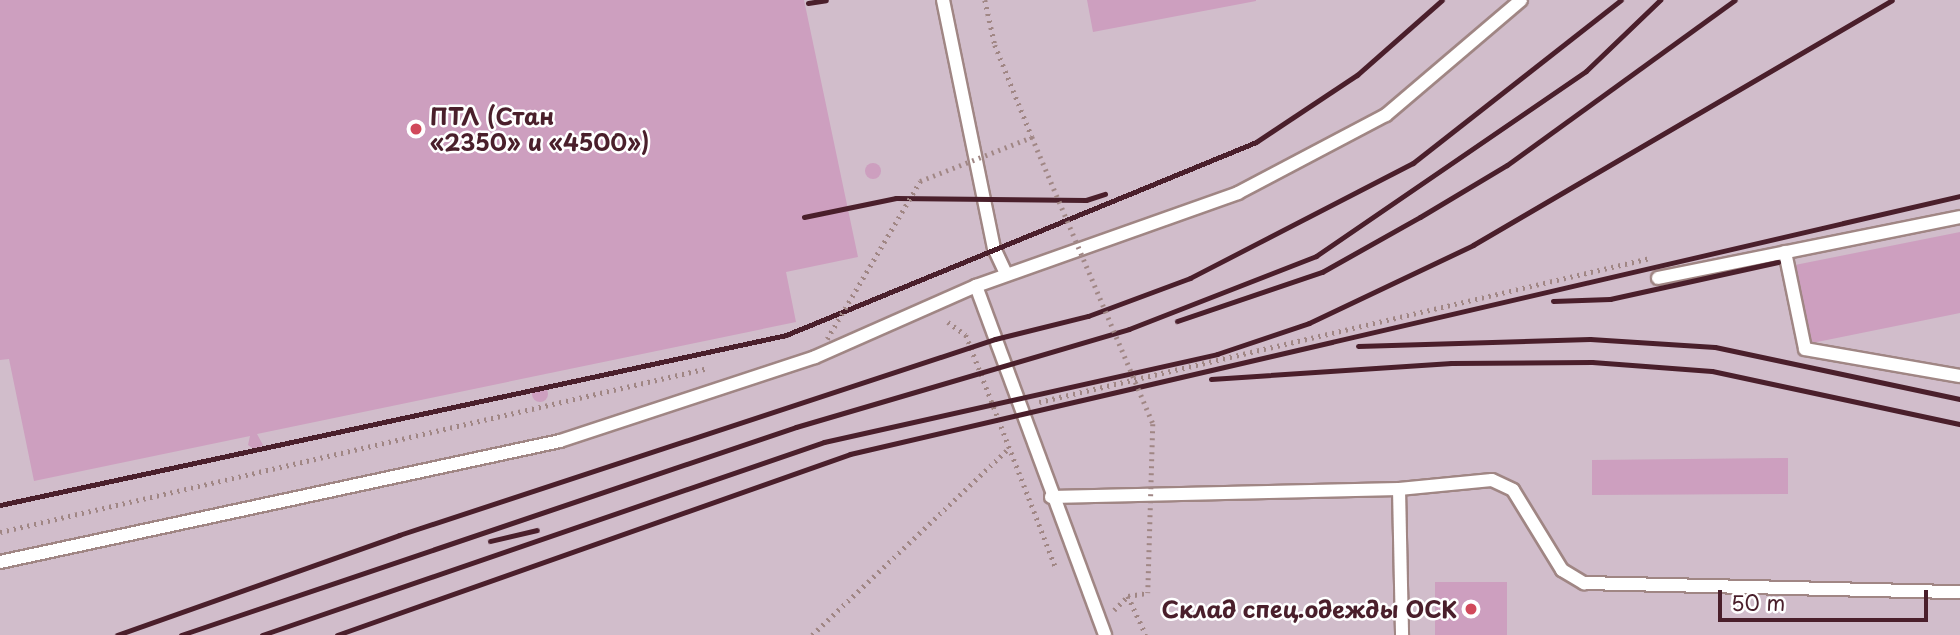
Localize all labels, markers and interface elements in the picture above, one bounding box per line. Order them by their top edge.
place label: ПТЛ (Стан «2350» и «4500») [430,102,650,156]
marker: ПТЛ (Стан «2350» и «4500») [408,121,424,137]
scale bar [1722,576,1932,620]
text: 50 m [1731,586,1785,618]
place label: Склад спец.одежды ОСК [1162,595,1457,623]
marker: Склад спец.одежды ОСК [1463,601,1479,617]

